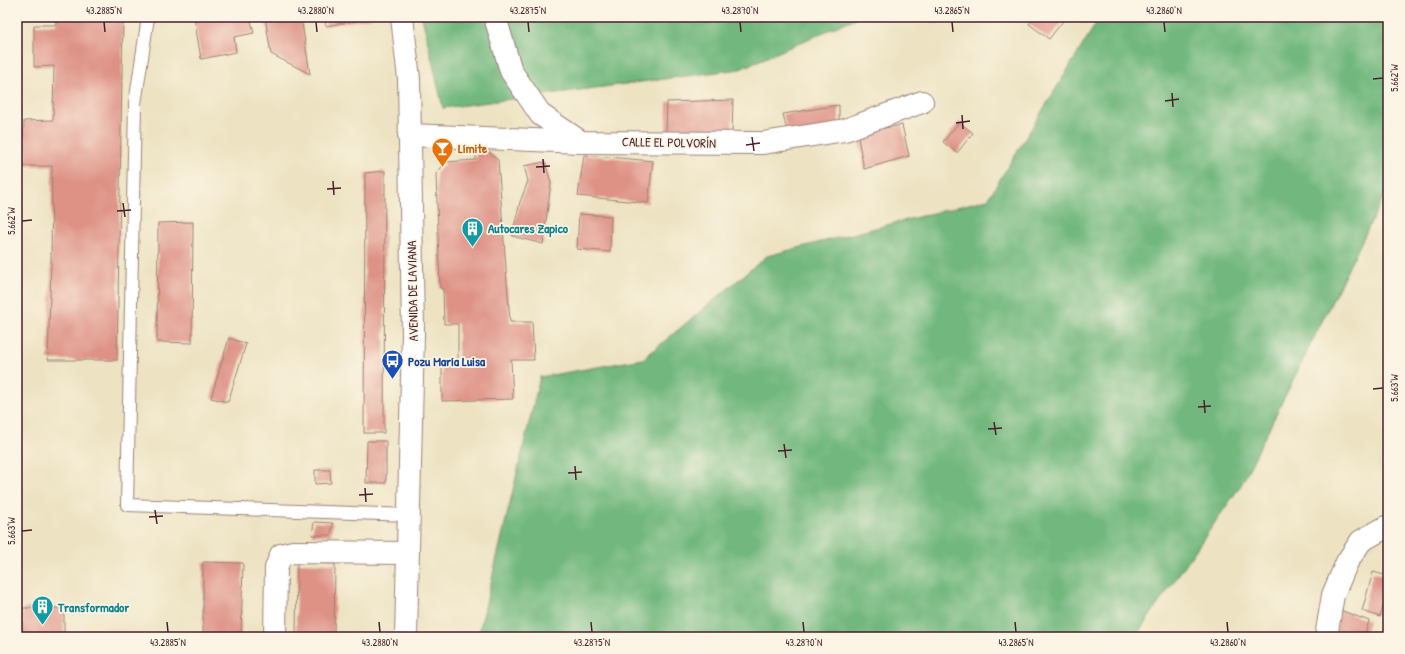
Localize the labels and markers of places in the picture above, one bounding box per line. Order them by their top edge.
bar icon: Límite [429,135,455,168]
place label: Límite [458,139,488,157]
building icon: Autocares Zapico [459,215,485,248]
place label: Autocares Zapico [488,219,569,238]
bus stop icon: Pozu María Luisa [379,348,405,381]
place label: Pozu María Luisa [408,352,486,370]
building icon: Transformador [30,594,56,627]
place label: Transformador [57,598,130,616]

